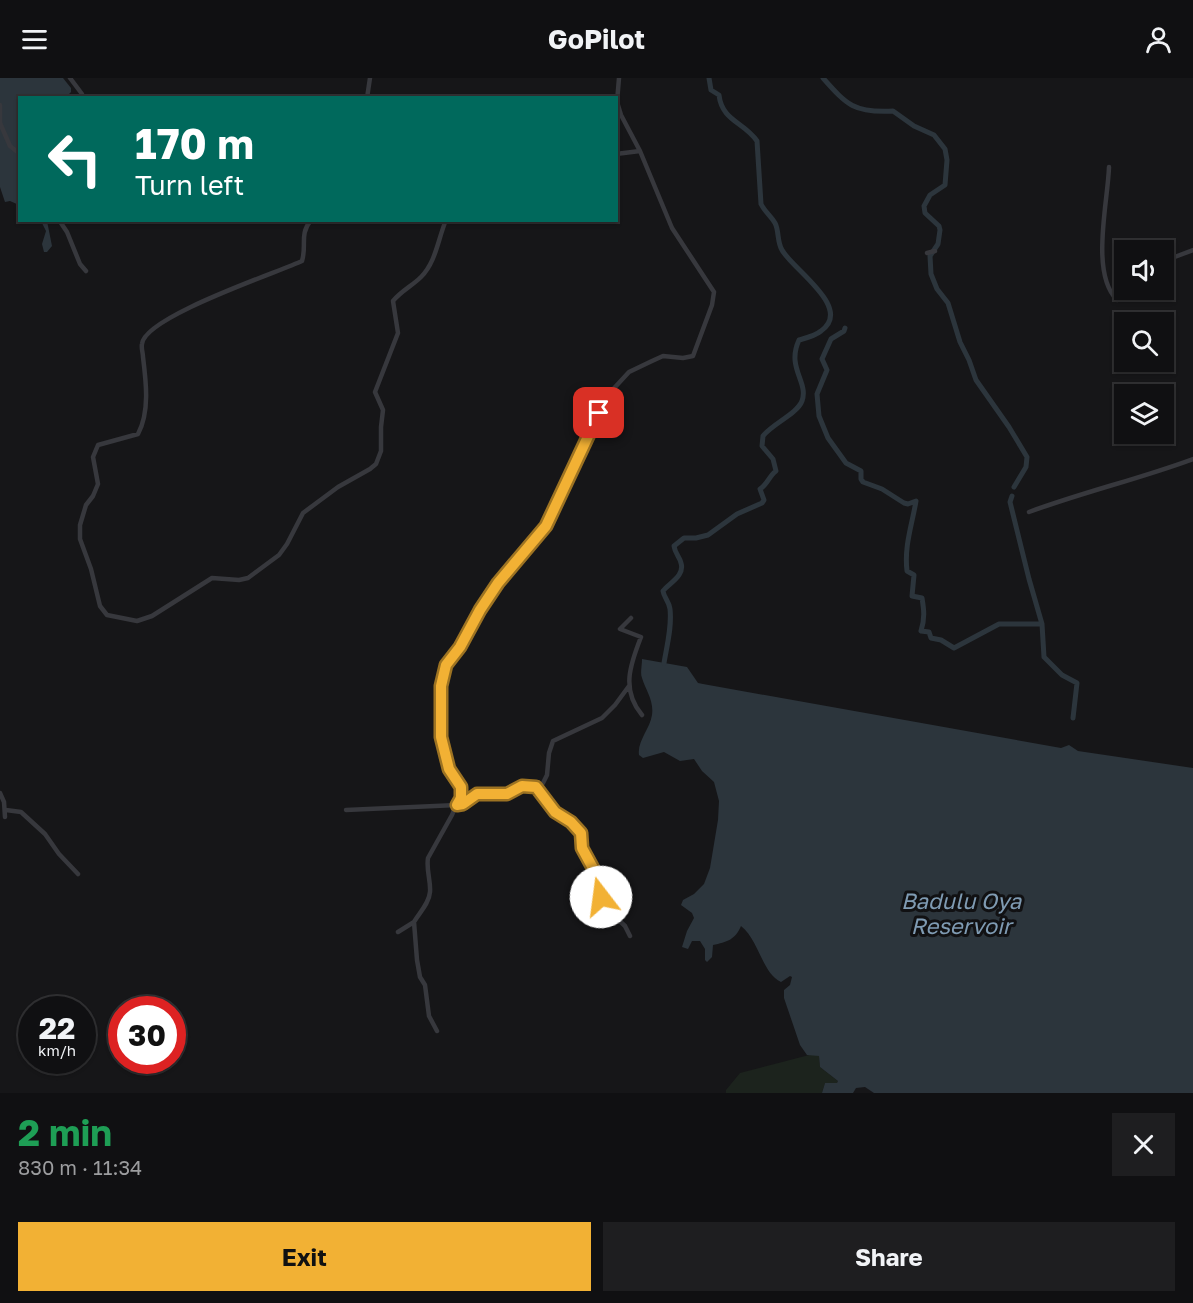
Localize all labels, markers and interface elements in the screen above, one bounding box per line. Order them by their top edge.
icon: menu [18,23,51,56]
text: GoPilot [548,23,645,55]
icon: person [1142,23,1175,56]
text: 170 m [135,118,254,168]
icon: left [36,120,114,198]
text: Turn left [135,169,244,201]
map controls [1114,240,1174,444]
button: sound [1114,240,1174,300]
button: search [1114,312,1174,372]
button: layers [1114,384,1174,444]
pin [573,387,624,438]
icon: arrive [582,396,615,429]
position arrow [569,865,633,929]
water label: Badulu Oya Reservoir [901,887,1023,939]
speed limit sign: 30 [108,996,186,1074]
text: 22 [39,1010,75,1046]
text: km/h [38,1041,76,1059]
text: 2 min [18,1111,112,1154]
button: close [1112,1113,1175,1176]
text: 830 m · 11:34 [18,1155,142,1179]
button: Exit [18,1222,591,1291]
button: Share [603,1222,1175,1291]

